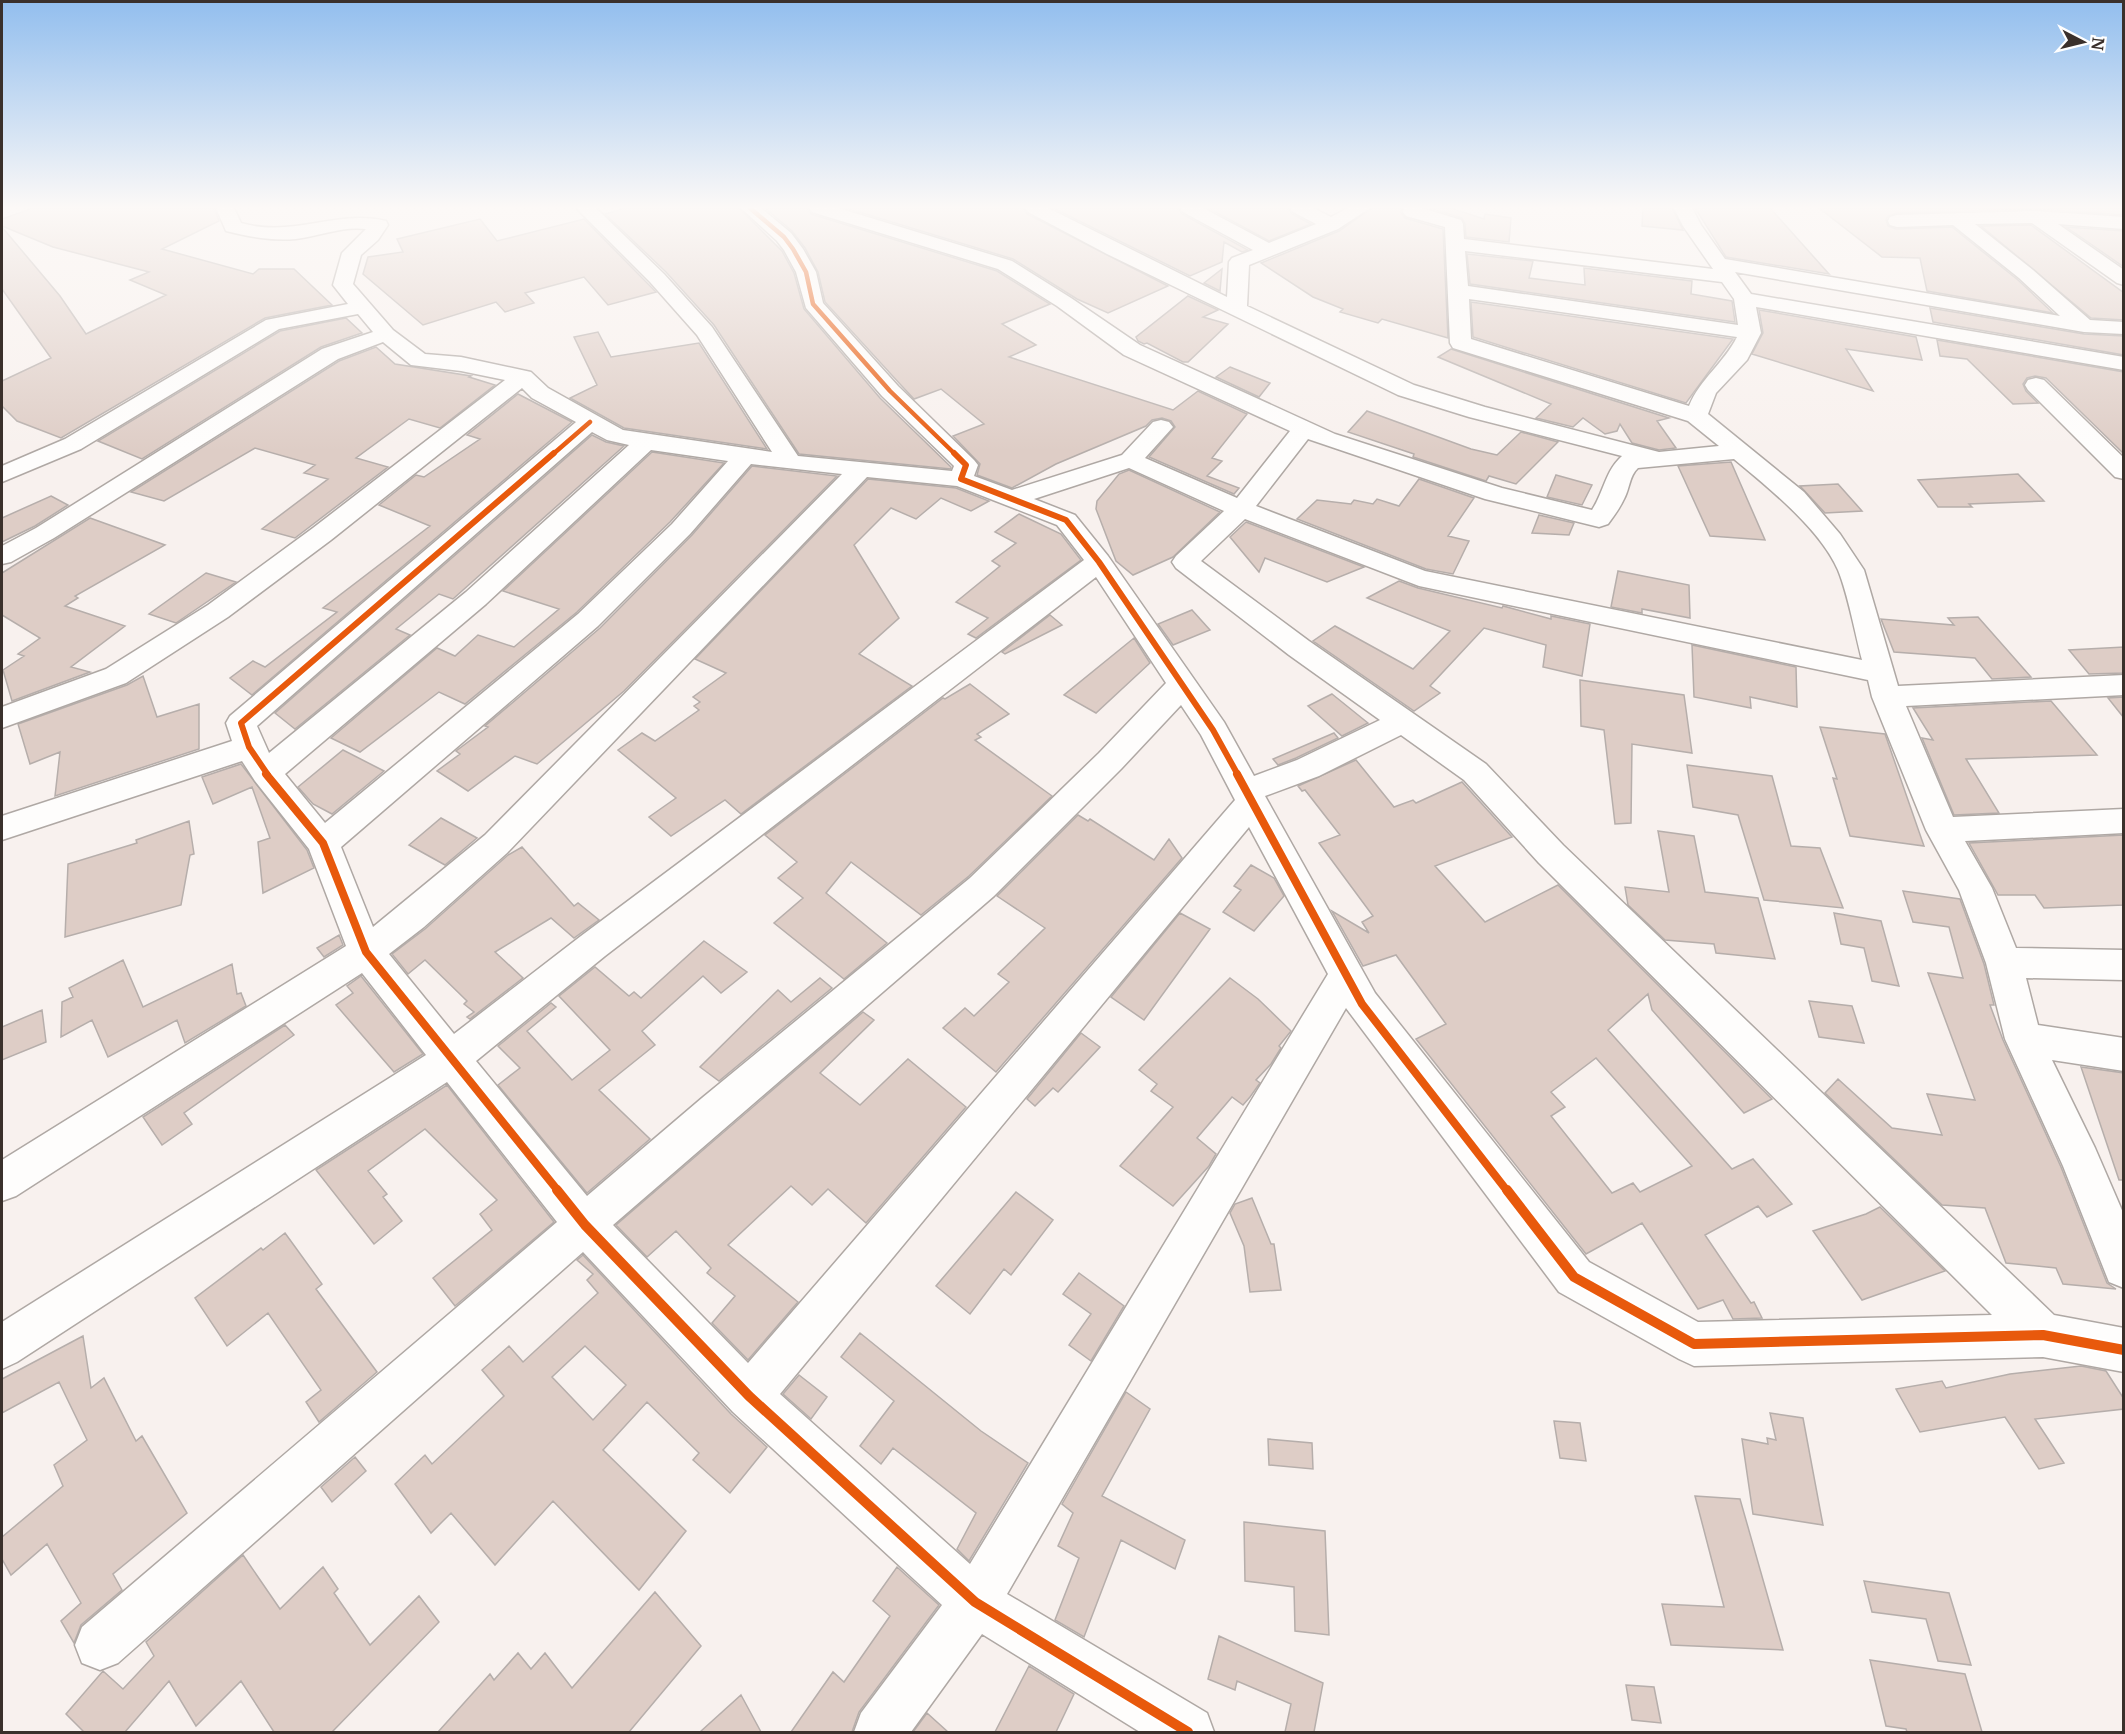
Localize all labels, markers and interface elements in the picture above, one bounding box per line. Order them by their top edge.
north arrow [2053,12,2113,72]
text: N [2087,36,2109,52]

